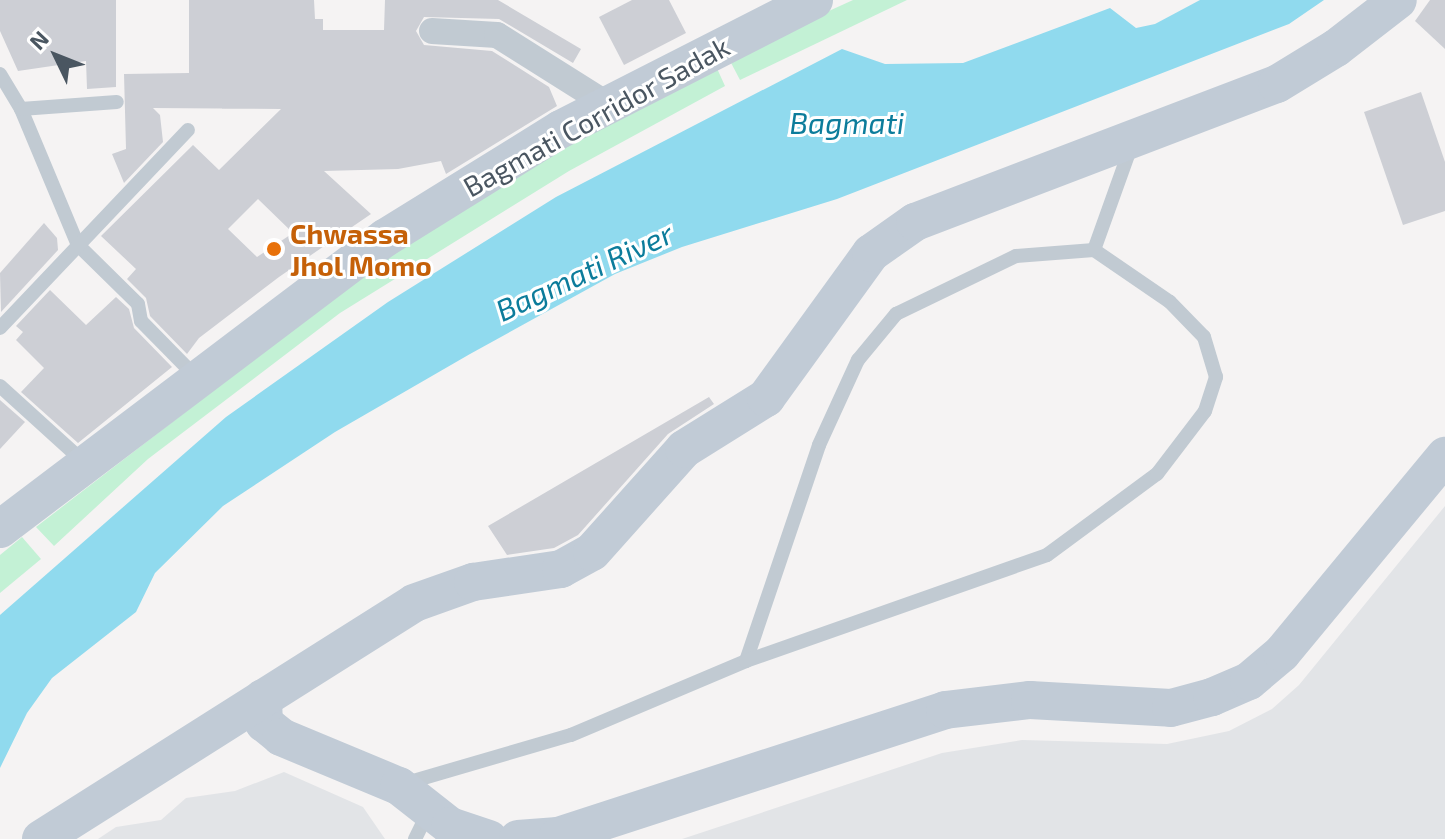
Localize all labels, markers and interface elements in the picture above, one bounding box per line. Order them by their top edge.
north arrow [16,16,96,96]
text: N [24,25,53,54]
street label: Bagmati Corridor Sadak [457,29,735,203]
water label: Bagmati [789,104,905,140]
water label: Bagmati River [490,214,678,328]
place label: Chwassa Jhol Momo [290,216,432,282]
marker: Chwassa Jhol Momo [265,240,283,258]

